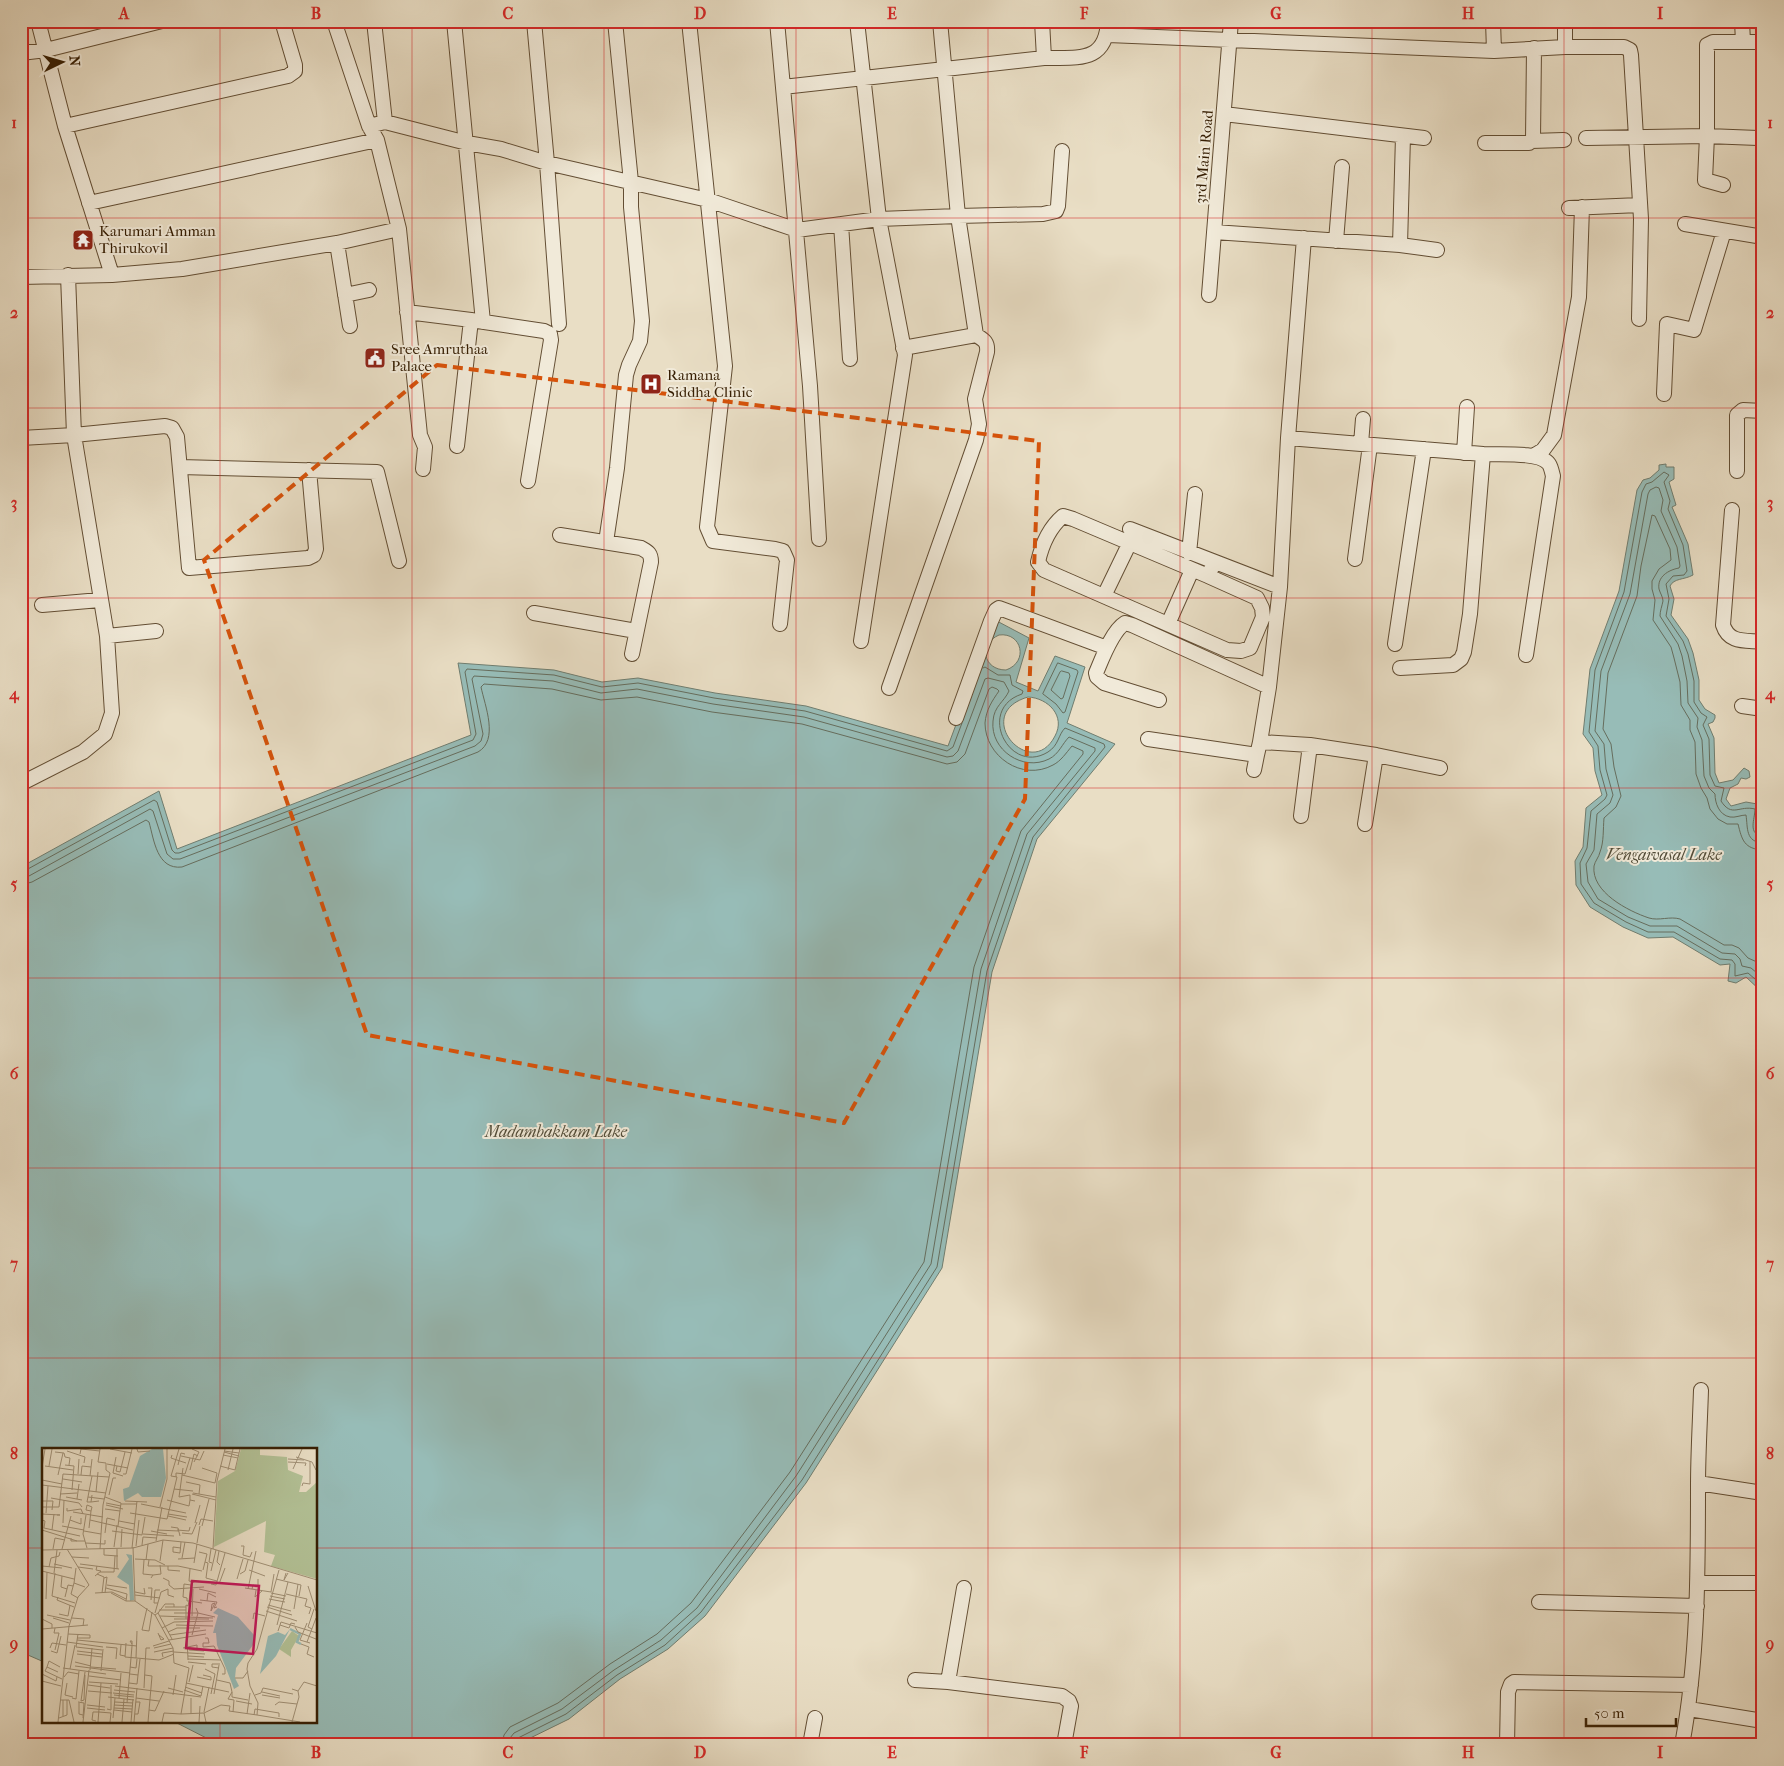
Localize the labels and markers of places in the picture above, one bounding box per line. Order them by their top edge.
place label: Karumari Amman Thirukovil [99,222,216,257]
temple icon: Karumari Amman Thirukovil [71,228,95,252]
place label: Sree Amruthaa Palace [391,340,489,375]
public building icon: Sree Amruthaa Palace [363,346,387,370]
place label: Ramana Siddha Clinic [667,366,753,401]
hospital icon: Ramana Siddha Clinic [639,372,663,396]

